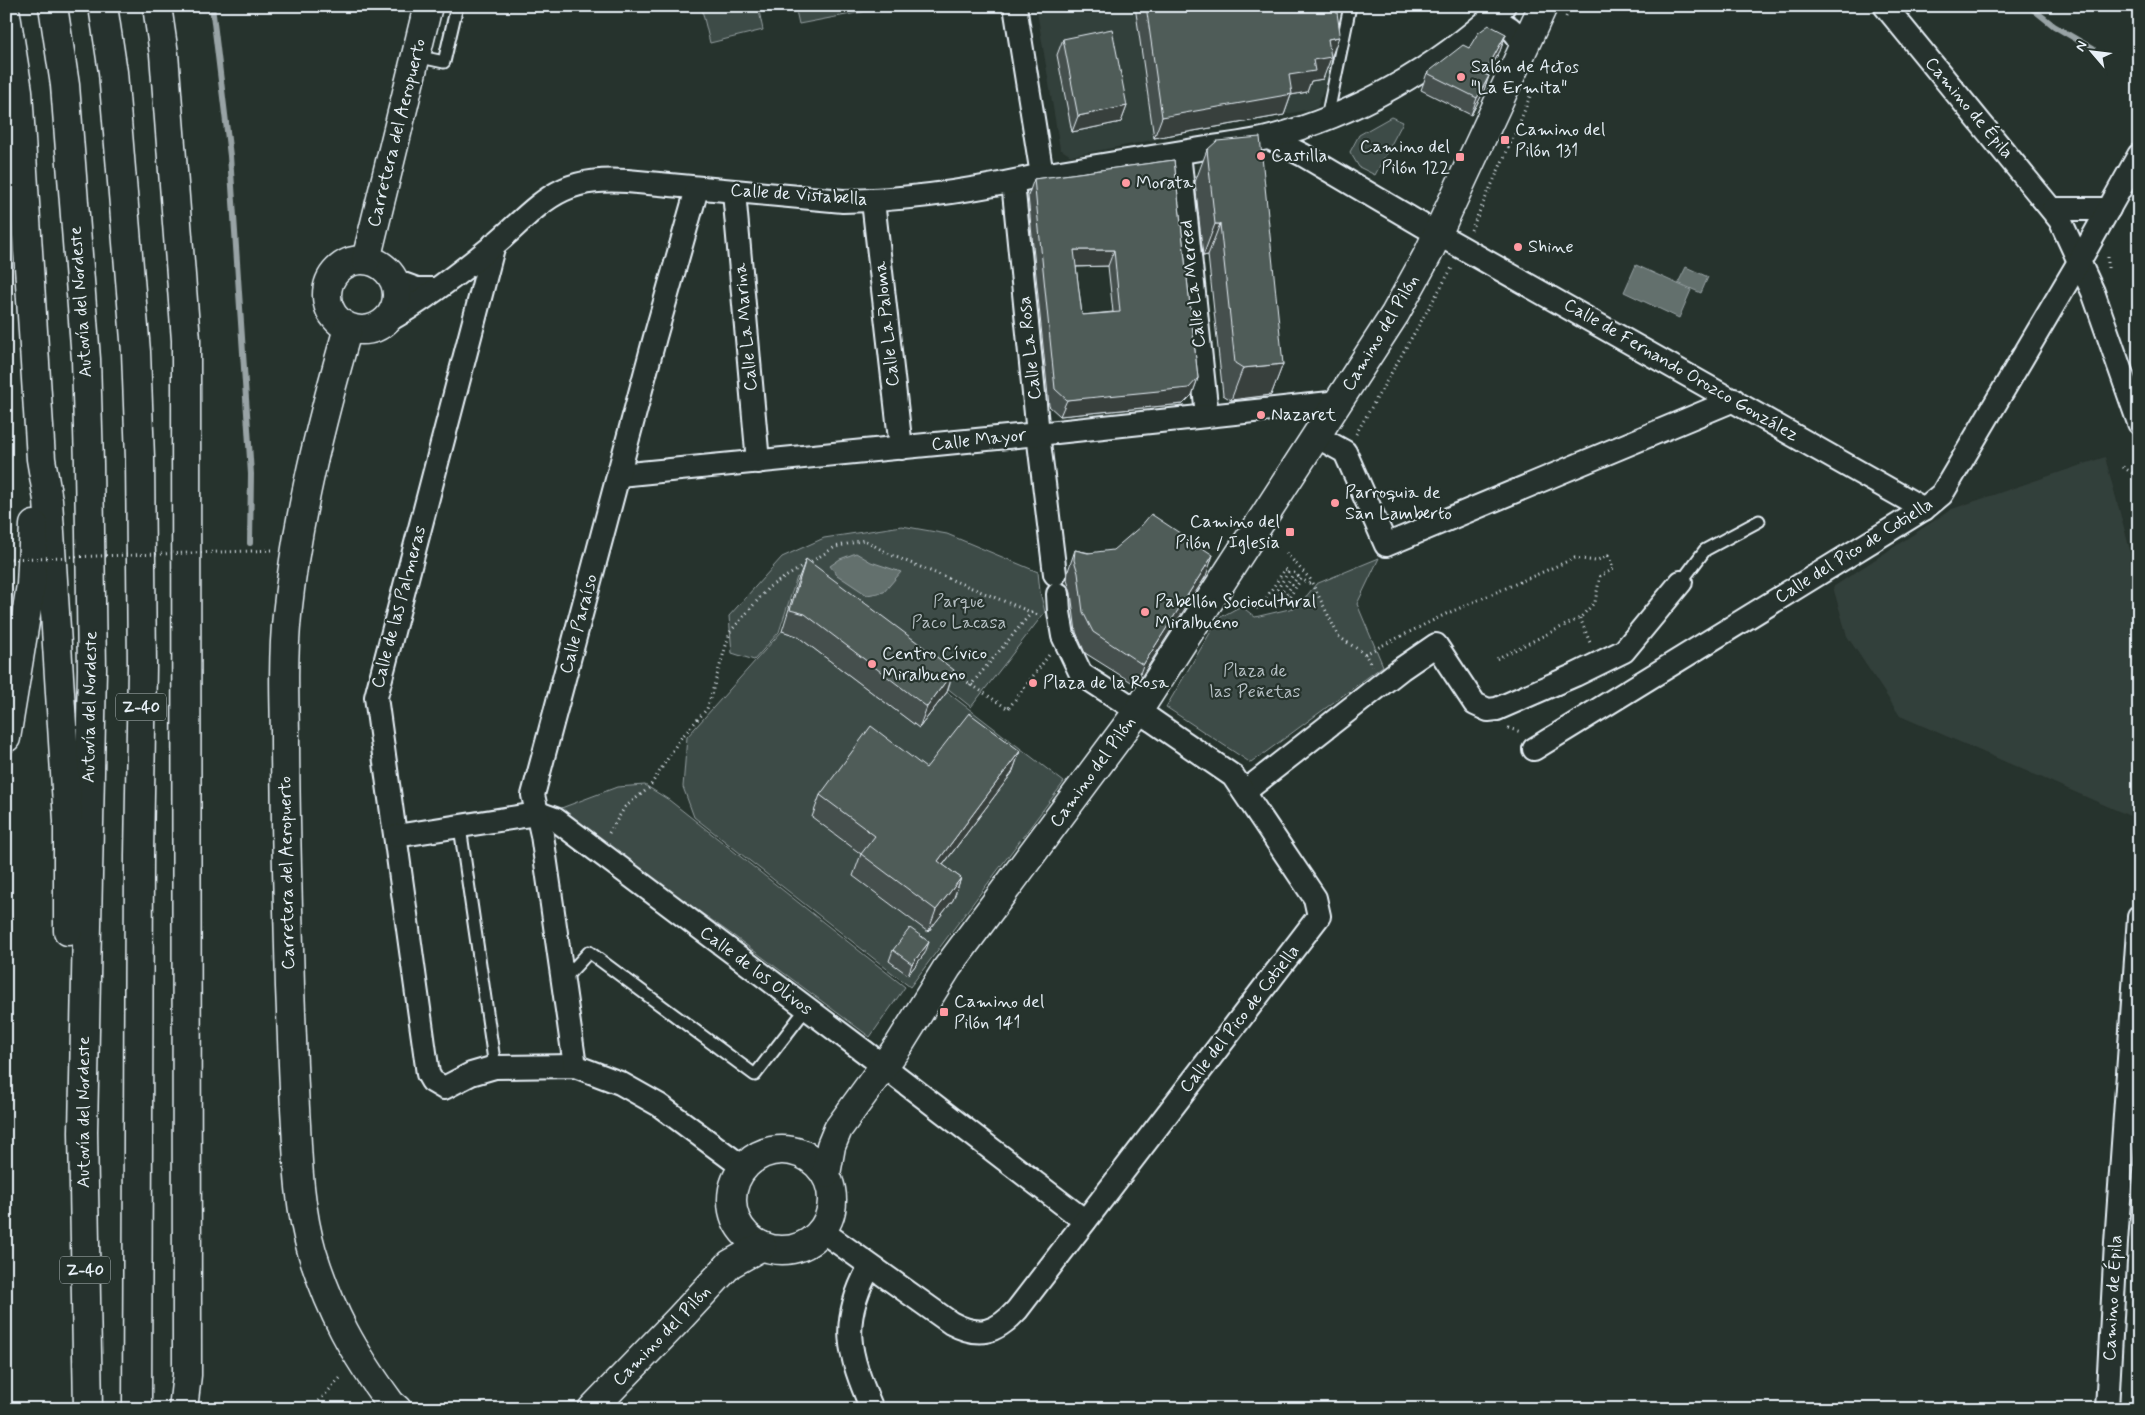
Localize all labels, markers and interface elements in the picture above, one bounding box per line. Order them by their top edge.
north arrow [2068,28,2118,78]
street label: Carretera del Aeropuerto [362,36,432,230]
text: N [2071,38,2092,55]
street label: Camino de Épila [1919,52,2019,164]
place label: Salón de Actos "La Ermita" [1471,55,1579,100]
marker: Salón de Actos "La Ermita" [1455,71,1467,83]
place label: Camino del Pilón 131 [1515,118,1605,163]
marker: Camino del Pilón 131 [1499,134,1511,146]
place label: Camino del Pilón 122 [1360,135,1450,180]
place label: Castilla [1271,144,1327,168]
marker: Castilla [1255,150,1267,162]
marker: Camino del Pilón 122 [1454,151,1466,163]
place label: Morata [1136,171,1194,195]
marker: Morata [1120,177,1132,189]
street label: Calle de Vistabella [730,178,868,212]
street label: Calle La Merced [1174,219,1212,349]
street label: Autovía del Nordeste [64,225,98,379]
place label: Shine [1528,235,1574,259]
marker: Shine [1512,241,1524,253]
street label: Calle La Paloma [868,260,906,388]
street label: Calle La Marina [728,262,764,392]
street label: Camino del Pilón [1337,270,1425,396]
street label: Calle de Fernando Orozco González [1559,293,1803,447]
street label: Calle La Rosa [1013,295,1047,401]
place label: Nazaret [1271,403,1337,427]
marker: Nazaret [1255,409,1267,421]
street label: Calle Mayor [930,423,1028,457]
place label: Parroquia de San Lamberto [1345,481,1452,526]
street label: Calle del Pico de Cotiella [1770,493,1938,609]
marker: Parroquia de San Lamberto [1329,497,1341,509]
place label: Camino del Pilón / Iglesia [1175,510,1280,555]
street label: Calle de las Palmeras [366,523,432,691]
marker: Camino del Pilón / Iglesia [1284,526,1296,538]
street label: Calle Paraíso [554,571,604,677]
park label: Parque Paco Lacasa [912,590,1006,635]
place label: Pabellón Sociocultural Miralbueno [1155,590,1316,635]
marker: Pabellón Sociocultural Miralbueno [1139,606,1151,618]
street label: Autovía del Nordeste [77,631,103,783]
place label: Centro Cívico Miralbueno [882,642,987,687]
marker: Centro Cívico Miralbueno [866,658,878,670]
park label: Plaza de las Peñetas [1209,659,1301,704]
place label: Plaza de la Rosa [1043,671,1169,695]
marker: Plaza de la Rosa [1027,677,1039,689]
road number: Z-40 [116,694,166,720]
street label: Camino del Pilón [1044,711,1142,833]
street label: Carretera del Aeropuerto [273,776,301,970]
street label: Calle de los Olivos [695,921,817,1021]
street label: Calle del Pico de Cotiella [1174,940,1306,1098]
place label: Camino del Pilón 141 [954,990,1044,1035]
marker: Camino del Pilón 141 [938,1006,950,1018]
street label: Autovía del Nordeste [72,1036,96,1188]
street label: Camino de Épila [2098,1234,2128,1362]
road number: Z-40 [60,1256,110,1284]
street label: Camino del Pilón [607,1280,717,1392]

